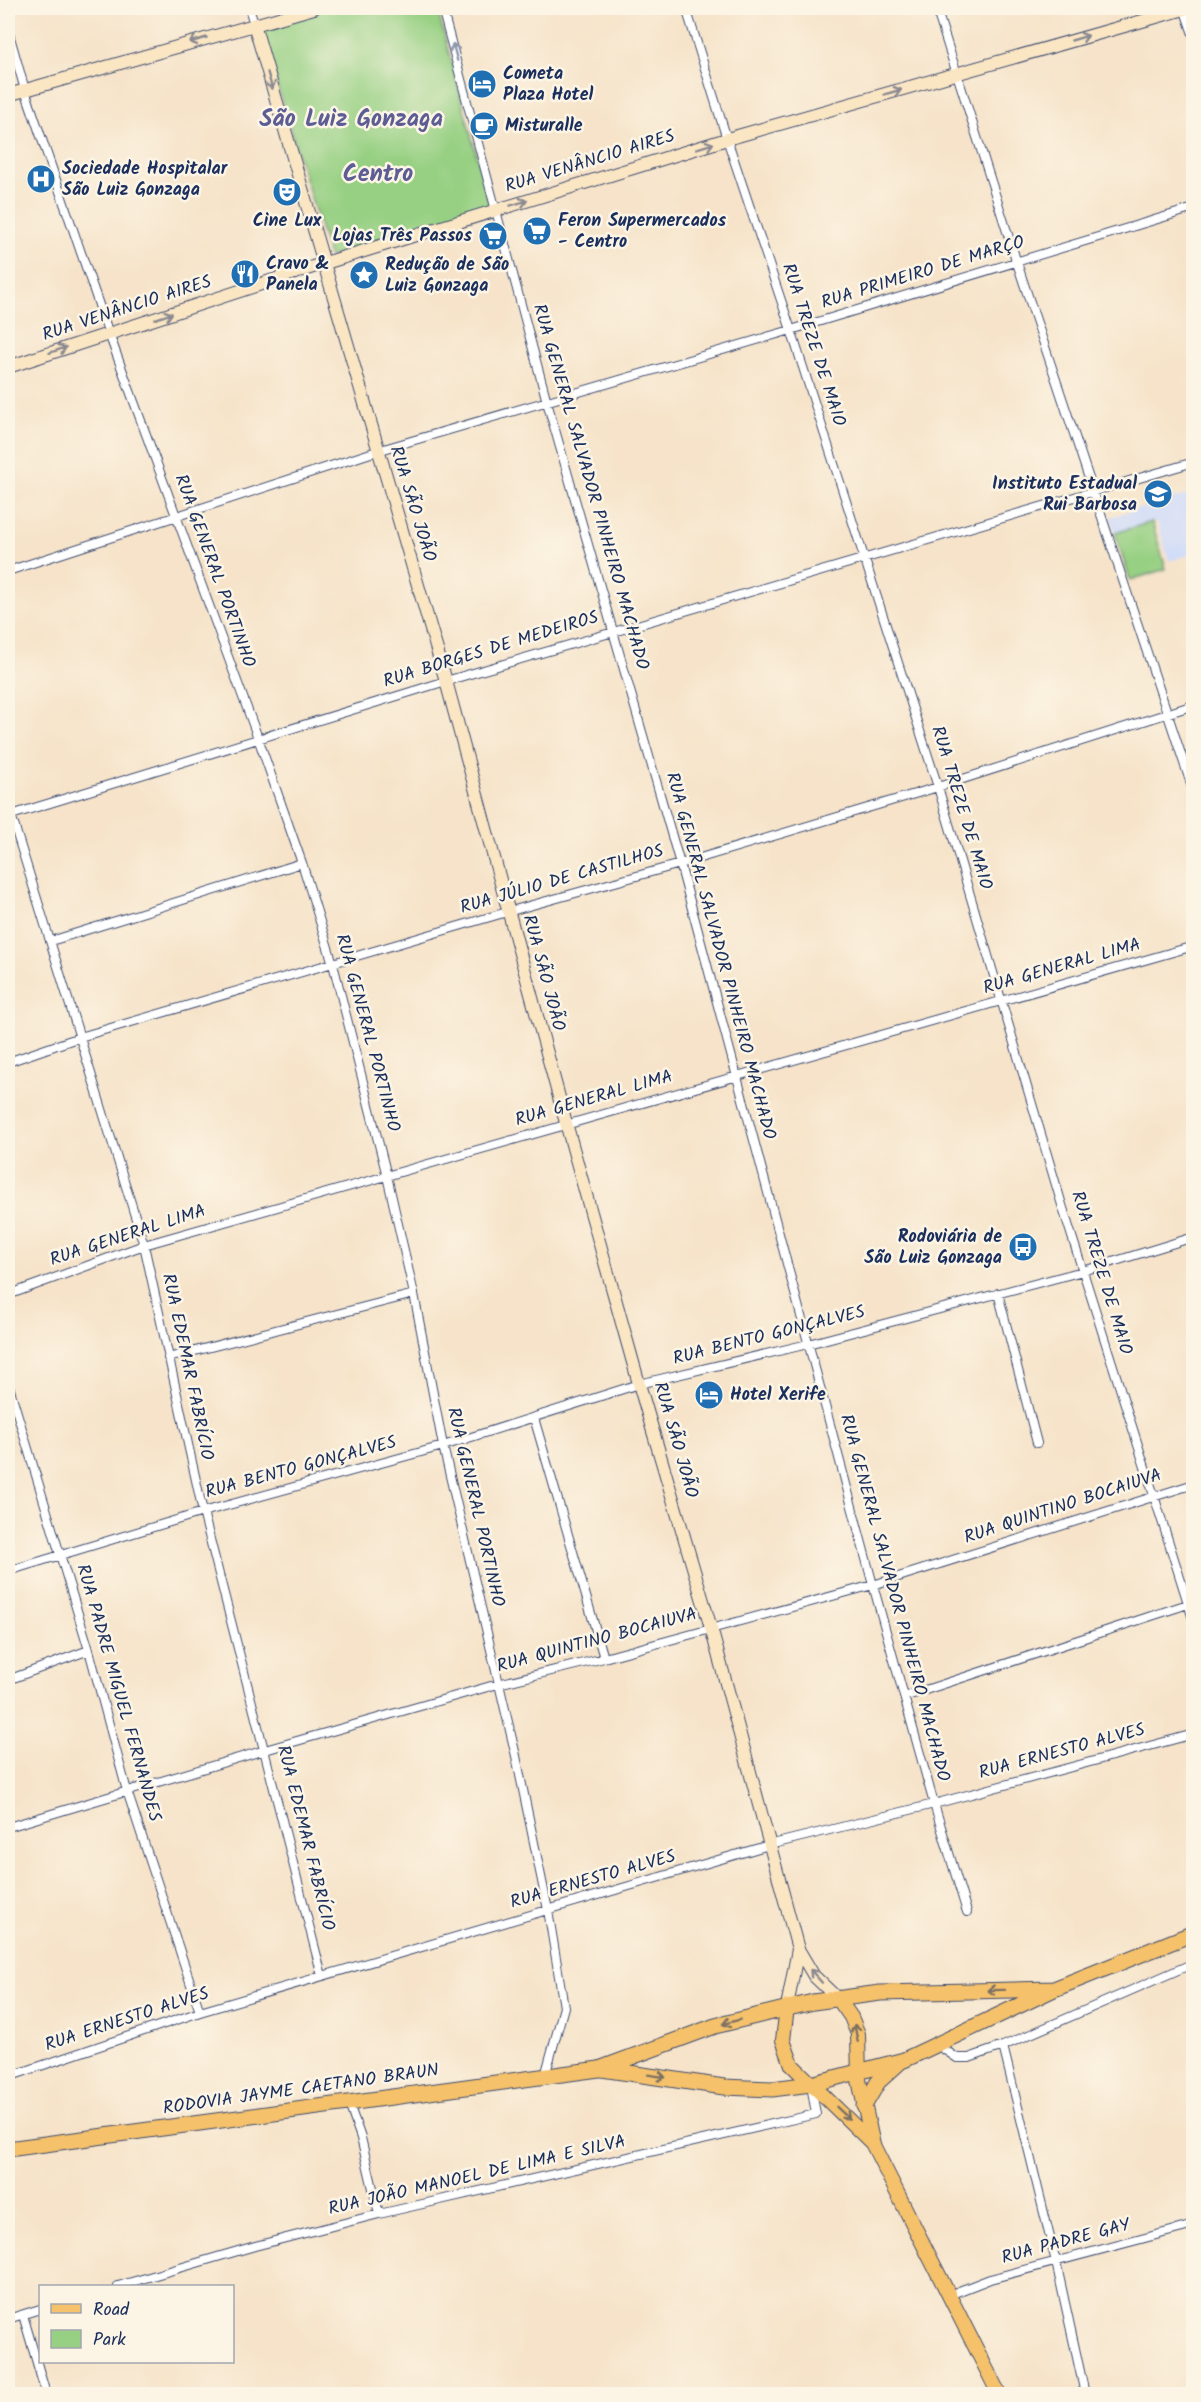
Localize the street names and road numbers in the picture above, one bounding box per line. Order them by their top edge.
street label: RUA VENÂNCIO AIRES [501,122,679,202]
street label: RUA PRIMEIRO DE MARÇO [818,228,1028,318]
street label: RUA TREZE DE MAIO [773,260,853,430]
street label: RUA VENÂNCIO AIRES [39,268,216,350]
street label: RUA GENERAL SALVADOR PINHEIRO MACHADO [524,301,656,673]
street label: RUA SÃO JOÃO [381,443,443,565]
street label: RUA GENERAL PORTINHO [165,470,263,672]
street label: RUA BORGES DE MEDEIROS [380,603,603,697]
street label: RUA TREZE DE MAIO [922,722,1000,894]
street label: RUA GENERAL SALVADOR PINHEIRO MACHADO [657,769,783,1143]
street label: RUA JÚLIO DE CASTILHOS [457,837,668,923]
street label: RUA SÃO JOÃO [514,911,572,1035]
street label: RUA GENERAL PORTINHO [327,931,407,1135]
street label: RUA GENERAL LIMA [980,931,1144,1003]
street label: RUA GENERAL LIMA [512,1063,676,1135]
street label: RUA TREZE DE MAIO [1062,1187,1140,1359]
street label: RUA GENERAL LIMA [46,1197,210,1275]
street label: RUA EDEMAR FABRÍCIO [153,1271,221,1463]
street label: RUA BENTO GONÇALVES [670,1298,869,1374]
street label: RUA SÃO JOÃO [645,1379,705,1501]
street label: RUA GENERAL PORTINHO [438,1404,512,1610]
street label: RUA GENERAL SALVADOR PINHEIRO MACHADO [831,1411,957,1785]
street label: RUA BENTO GONÇALVES [202,1428,400,1508]
street label: RUA QUINTINO BOCAIUVA [960,1461,1166,1553]
street label: RUA PADRE MIGUEL FERNANDES [67,1561,169,1826]
street label: RUA QUINTINO BOCAIUVA [494,1600,700,1682]
street label: RUA ERNESTO ALVES [976,1716,1149,1788]
street label: RUA EDEMAR FABRÍCIO [268,1742,342,1934]
street label: RUA ERNESTO ALVES [507,1842,680,1918]
street label: RUA ERNESTO ALVES [41,1980,213,2060]
street label: RODOVIA JAYME CAETANO BRAUN [161,2056,441,2124]
street label: RUA JOÃO MANOEL DE LIMA E SILVA [325,2128,629,2224]
street label: RUA PADRE GAY [998,2211,1134,2273]

